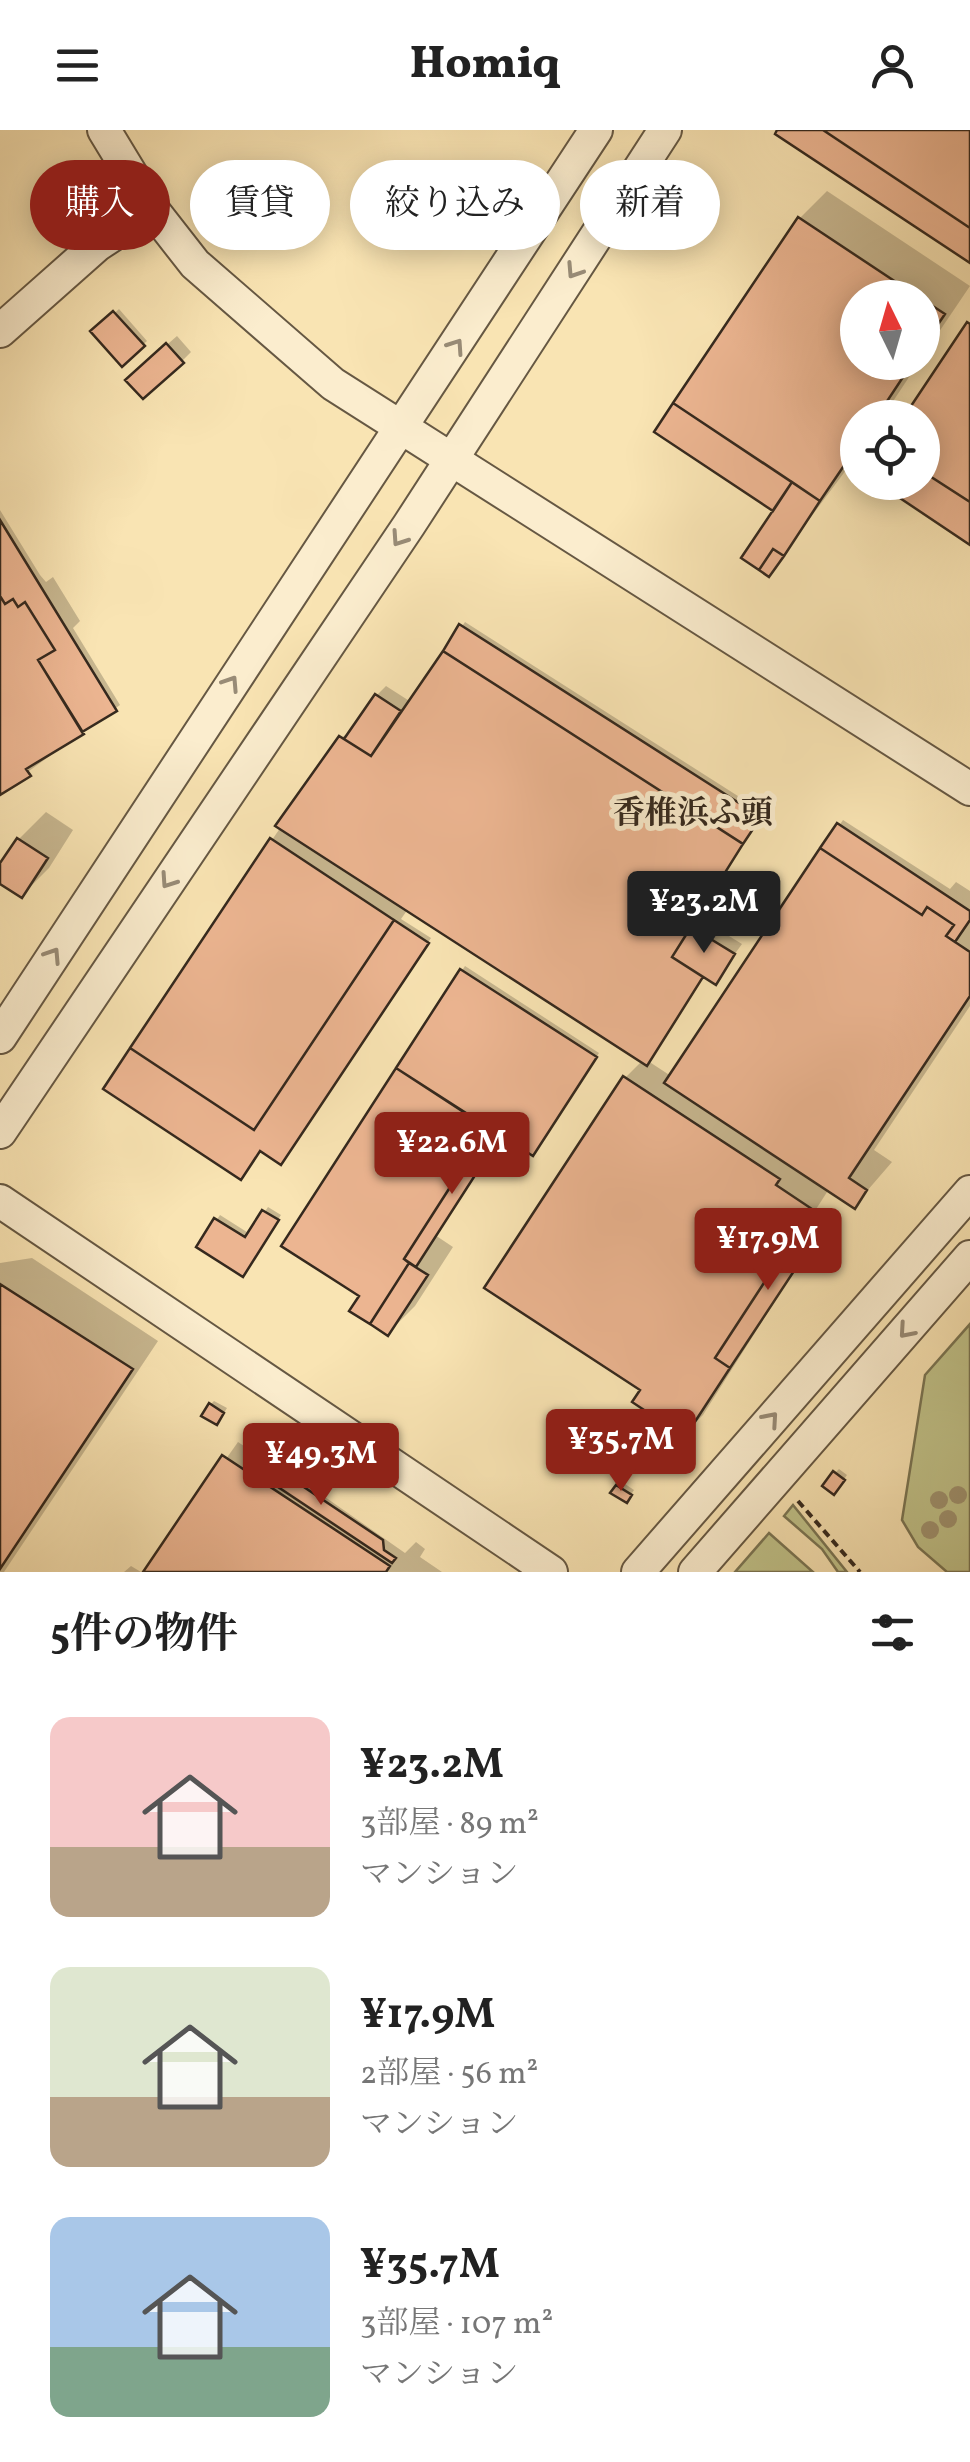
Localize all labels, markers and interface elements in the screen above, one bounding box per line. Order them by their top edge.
text: Homiq [410,34,560,97]
icon: menu [50,38,105,93]
icon: person [865,38,920,93]
chip: 購入 [30,160,170,250]
chip: 賃貸 [190,160,330,250]
chip: 絞り込み [350,160,560,250]
chip: 新着 [580,160,720,250]
one-way arrow [567,260,586,278]
north arrow [840,280,940,380]
map controls [840,280,940,500]
one-way arrow [444,338,463,356]
button: locate [840,400,940,500]
one-way arrow [393,528,412,546]
one-way arrow [219,676,238,694]
district label: 香椎浜ふ頭 [613,793,773,837]
one-way arrow [161,871,180,889]
pin: ¥23.2M [623,871,785,956]
text: ¥23.2M [649,881,759,925]
one-way arrow [41,948,60,966]
pin: ¥22.6M [371,1112,533,1197]
text: ¥22.6M [396,1122,508,1166]
pin: ¥17.9M [687,1208,849,1293]
text: ¥17.9M [717,1218,819,1262]
one-way arrow [899,1319,917,1337]
pin: ¥35.7M [540,1409,702,1494]
one-way arrow [760,1412,778,1431]
text: ¥35.7M [568,1419,674,1463]
pin: ¥49.3M [240,1423,402,1508]
text: ¥49.3M [265,1433,377,1477]
icon: filters [865,1605,920,1660]
text: 5件の物件 [50,1607,238,1666]
text: ¥23.2M [360,1737,504,1796]
icon: home [130,1757,250,1877]
text: 3部屋 · 89 m² [360,1803,539,1847]
text: マンション [360,1854,519,1898]
text: ¥17.9M [360,1987,495,2046]
icon: home [130,2007,250,2127]
text: 2部屋 · 56 m² [360,2053,538,2097]
text: マンション [360,2104,519,2148]
text: ¥35.7M [360,2237,499,2296]
icon: home [130,2257,250,2377]
text: 3部屋 · 107 m² [360,2303,553,2347]
text: マンション [360,2354,519,2398]

